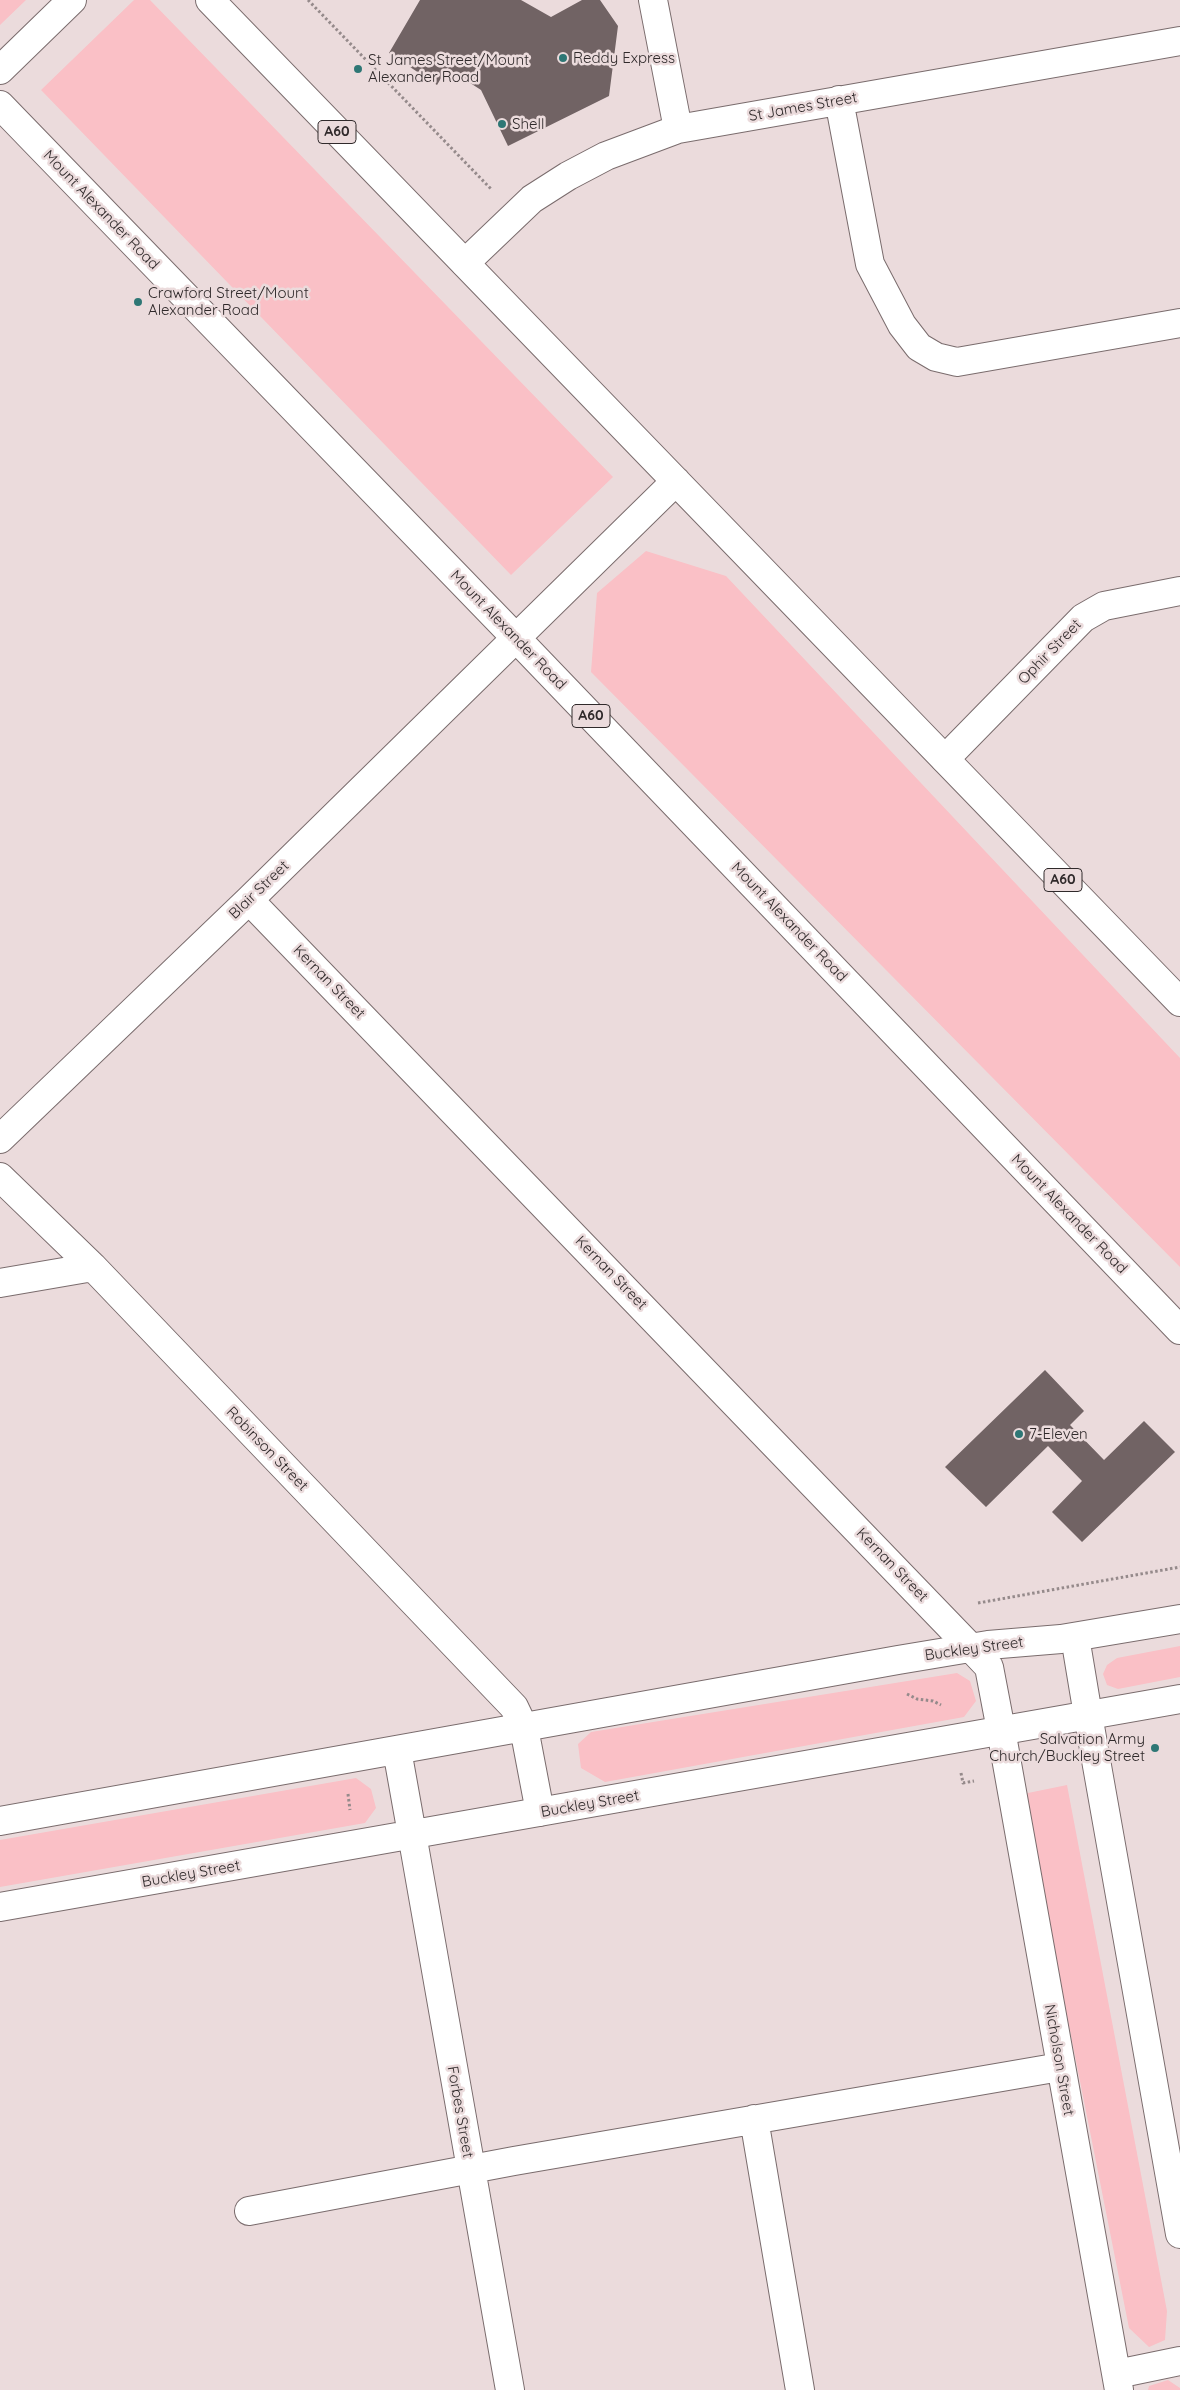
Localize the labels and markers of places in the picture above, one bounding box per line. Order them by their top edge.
place label: Reddy Express [573,49,675,67]
place label: St James Street/Mount Alexander Road [368,51,529,86]
marker: Reddy Express [557,52,569,64]
marker: St James Street/Mount Alexander Road [352,63,364,75]
place label: Shell [512,115,544,133]
marker: Shell [496,118,508,130]
place label: Crawford Street/Mount Alexander Road [148,284,309,319]
marker: Crawford Street/Mount Alexander Road [132,296,144,308]
place label: 7-Eleven [1029,1425,1088,1443]
marker: 7-Eleven [1013,1428,1025,1440]
place label: Salvation Army Church/Buckley Street [989,1730,1145,1765]
marker: Salvation Army Church/Buckley Street [1149,1742,1161,1754]

